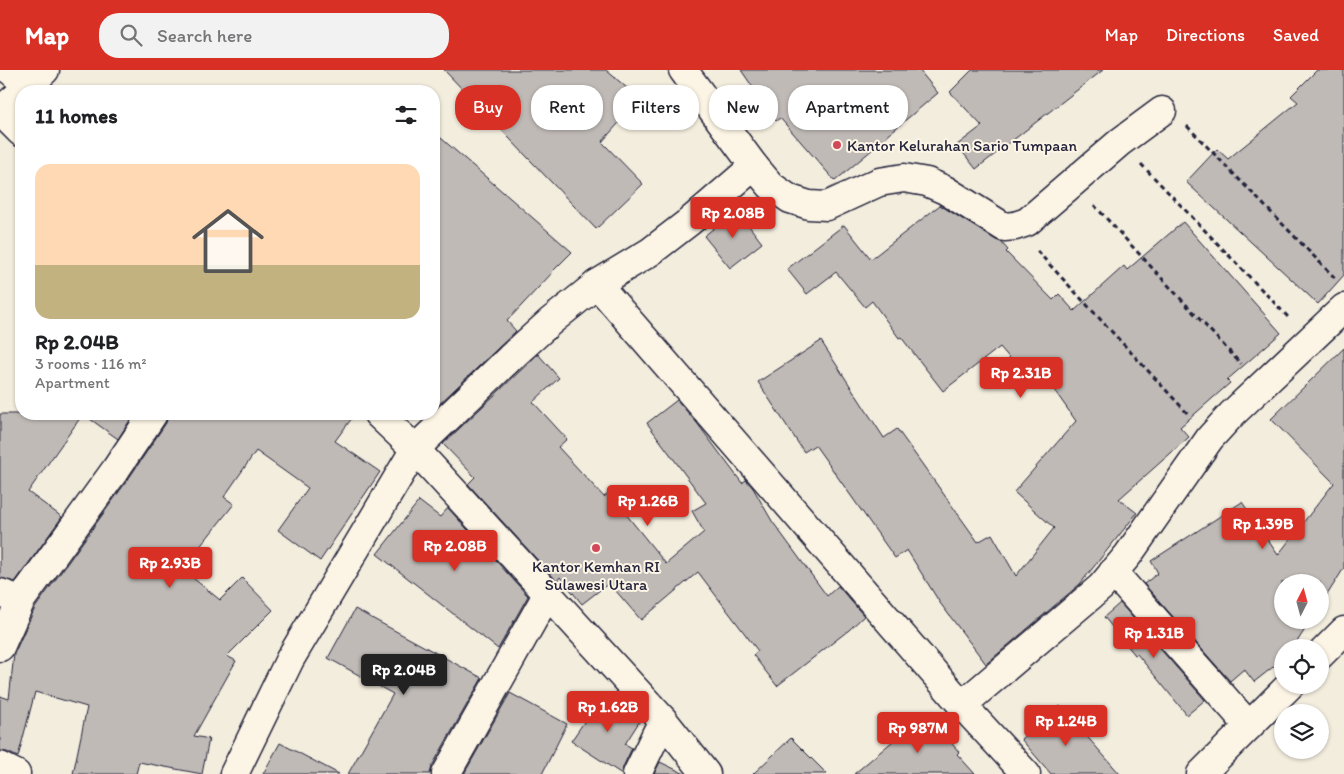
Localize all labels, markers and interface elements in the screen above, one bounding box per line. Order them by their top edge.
search box [99,13,449,58]
text: Map [25,21,69,50]
icon: search [117,21,145,49]
text: Search here [157,24,252,47]
text: Map [1105,24,1138,46]
text: Directions [1166,24,1245,46]
text: Saved [1273,24,1319,46]
chip: Buy [455,85,521,130]
chip: Rent [531,85,603,130]
chip: Filters [613,85,699,130]
chip: New [709,85,778,130]
chip: Apartment [788,85,908,130]
icon: filters [392,101,420,129]
text: 11 homes [35,103,118,128]
place label: Kantor Kelurahan Sario Tumpaan [847,136,1077,155]
marker: Kantor Kelurahan Sario Tumpaan [831,139,843,151]
icon: home [183,196,273,286]
pin: Rp 2.08B [681,196,785,239]
text: Rp 2.08B [701,203,765,222]
text: Rp 2.04B [35,329,119,354]
text: 3 rooms · 116 m² [35,354,146,373]
pin: Rp 2.31B [969,356,1073,399]
text: Rp 2.31B [991,363,1051,382]
text: Apartment [35,373,110,392]
pin: Rp 1.26B [596,484,700,527]
text: Rp 1.26B [618,491,678,510]
pin: Rp 1.39B [1211,508,1315,550]
text: Rp 1.39B [1233,514,1293,533]
pin: Rp 2.08B [403,530,507,572]
text: Rp 2.08B [423,536,487,555]
marker: Kantor Kemhan RI Sulawesi Utara [590,542,602,554]
pin: Rp 2.93B [118,546,222,589]
text: Rp 2.93B [139,553,201,572]
place label: Kantor Kemhan RI Sulawesi Utara [532,557,660,594]
north arrow [1274,574,1329,629]
map controls [1274,574,1329,759]
pin: Rp 1.31B [1102,616,1206,659]
text: Rp 1.31B [1124,623,1184,642]
button: locate [1274,639,1329,694]
pin: Rp 2.04B [352,654,456,696]
text: Rp 2.04B [372,660,436,679]
pin: Rp 1.62B [556,690,660,733]
text: Rp 1.62B [578,697,638,716]
pin: Rp 1.24B [1014,704,1118,747]
button: layers [1274,704,1329,759]
text: Rp 1.24B [1035,711,1097,730]
pin: Rp 987M [872,712,964,754]
text: Rp 987M [888,718,948,737]

